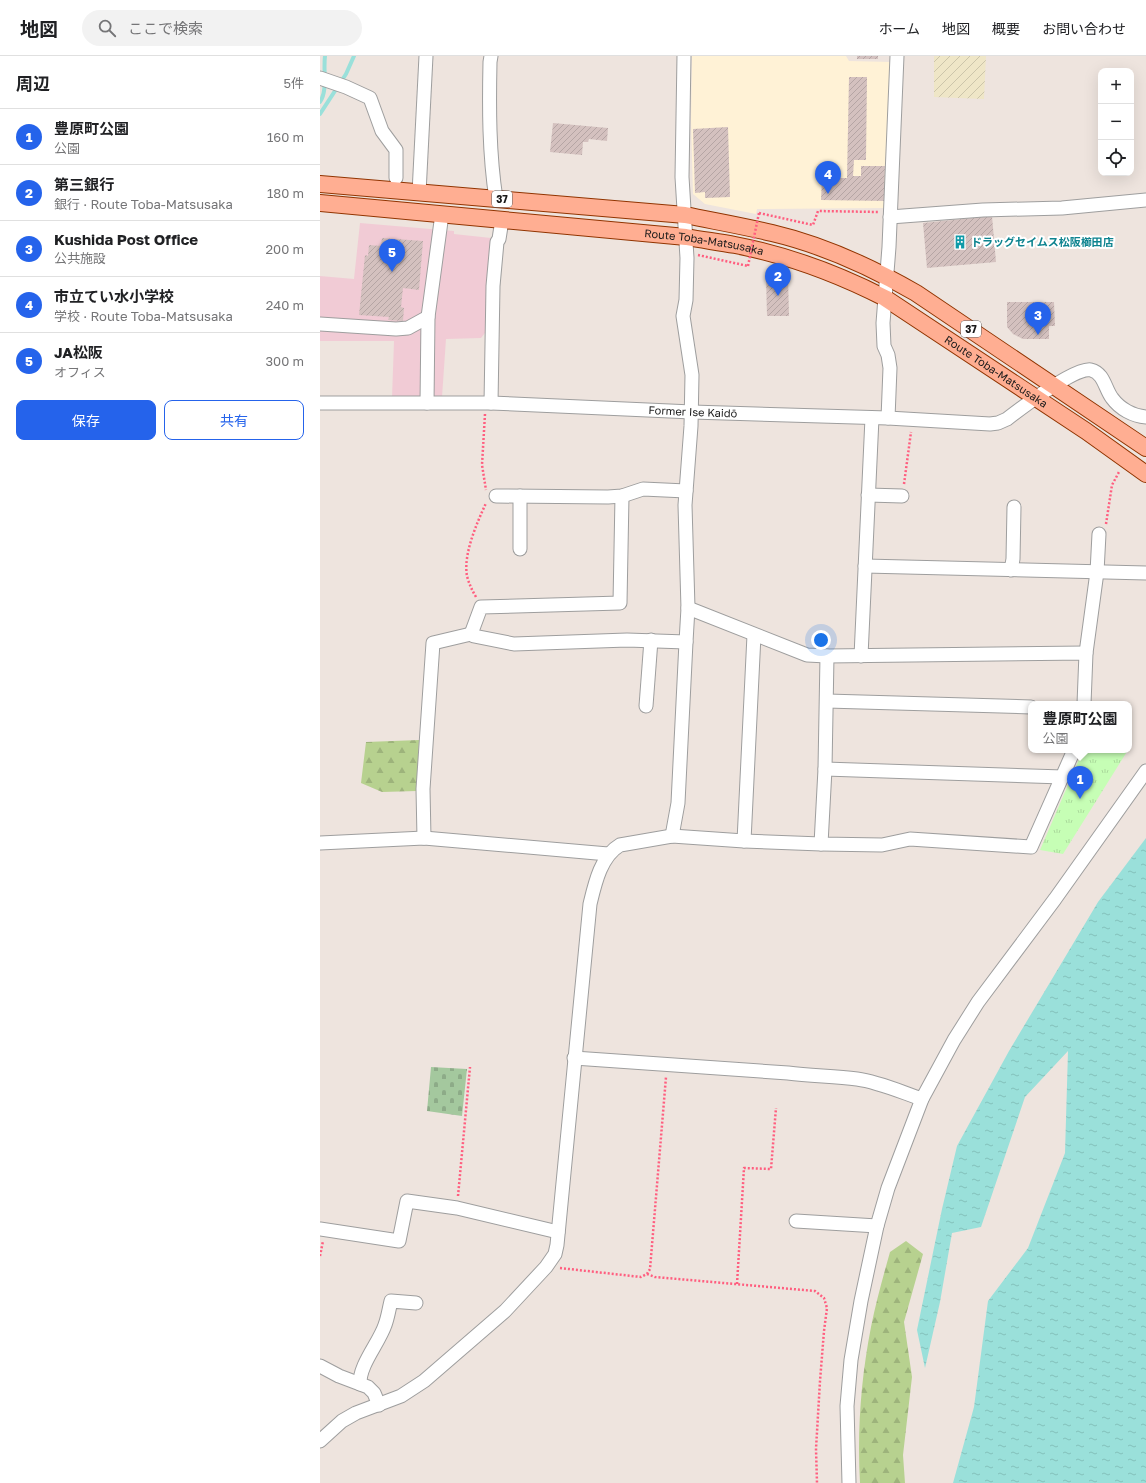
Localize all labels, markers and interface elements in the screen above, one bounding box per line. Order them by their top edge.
search box [82,10,362,46]
text: 地図 [20,17,58,40]
icon: search [96,17,118,39]
text: ここで検索 [128,19,203,37]
text: ホーム [878,20,920,37]
text: 地図 [942,20,970,37]
text: 概要 [992,20,1020,37]
text: お問い合わせ [1042,20,1126,37]
map controls [1098,68,1134,176]
button: + [1098,68,1134,104]
text: 周辺 [16,73,50,94]
text: 5件 [283,75,304,91]
button: − [1098,104,1134,140]
text: 豊原町公園 [54,119,129,137]
text: 1 [26,129,32,145]
text: 160 m [267,129,304,145]
text: 公園 [54,140,80,156]
button: locate [1098,140,1134,176]
pin: 4 [815,161,841,194]
text: 第三銀行 [54,175,114,193]
text: 2 [25,185,33,201]
text: 180 m [267,185,304,201]
road number: 37 [492,191,512,207]
text: 銀行 · Route Toba-Matsusaka [54,196,233,212]
street label: Route Toba-Matsusaka [644,226,765,257]
text: Kushida Post Office [54,230,198,248]
building icon: ドラッグセイムス松阪櫛田店 [952,234,968,250]
place label: ドラッグセイムス松阪櫛田店 [971,235,1114,248]
pin: 5 [379,239,405,272]
text: 3 [25,241,33,257]
text: 200 m [266,241,304,257]
text: 公共施設 [54,250,106,266]
pin: 2 [765,263,791,296]
text: 市立てい水小学校 [54,287,174,305]
text: 4 [25,297,33,313]
text: 240 m [266,297,304,313]
pin: 3 [1025,302,1051,335]
text: 学校 · Route Toba-Matsusaka [54,308,233,324]
road number: 37 [961,321,981,337]
street label: Route Toba-Matsusaka [942,332,1050,410]
text: JA松阪 [54,343,103,361]
text: 5 [25,353,33,369]
text: 300 m [266,353,304,369]
text: オフィス [54,364,106,380]
button: 保存 [16,400,156,440]
button: 共有 [164,400,304,440]
street label: Former Ise Kaidō [648,403,738,419]
your location [811,630,831,650]
popup [1028,701,1132,753]
text: 豊原町公園 [1042,709,1118,727]
text: 公園 [1042,730,1069,746]
pin: 1 [1067,766,1093,799]

